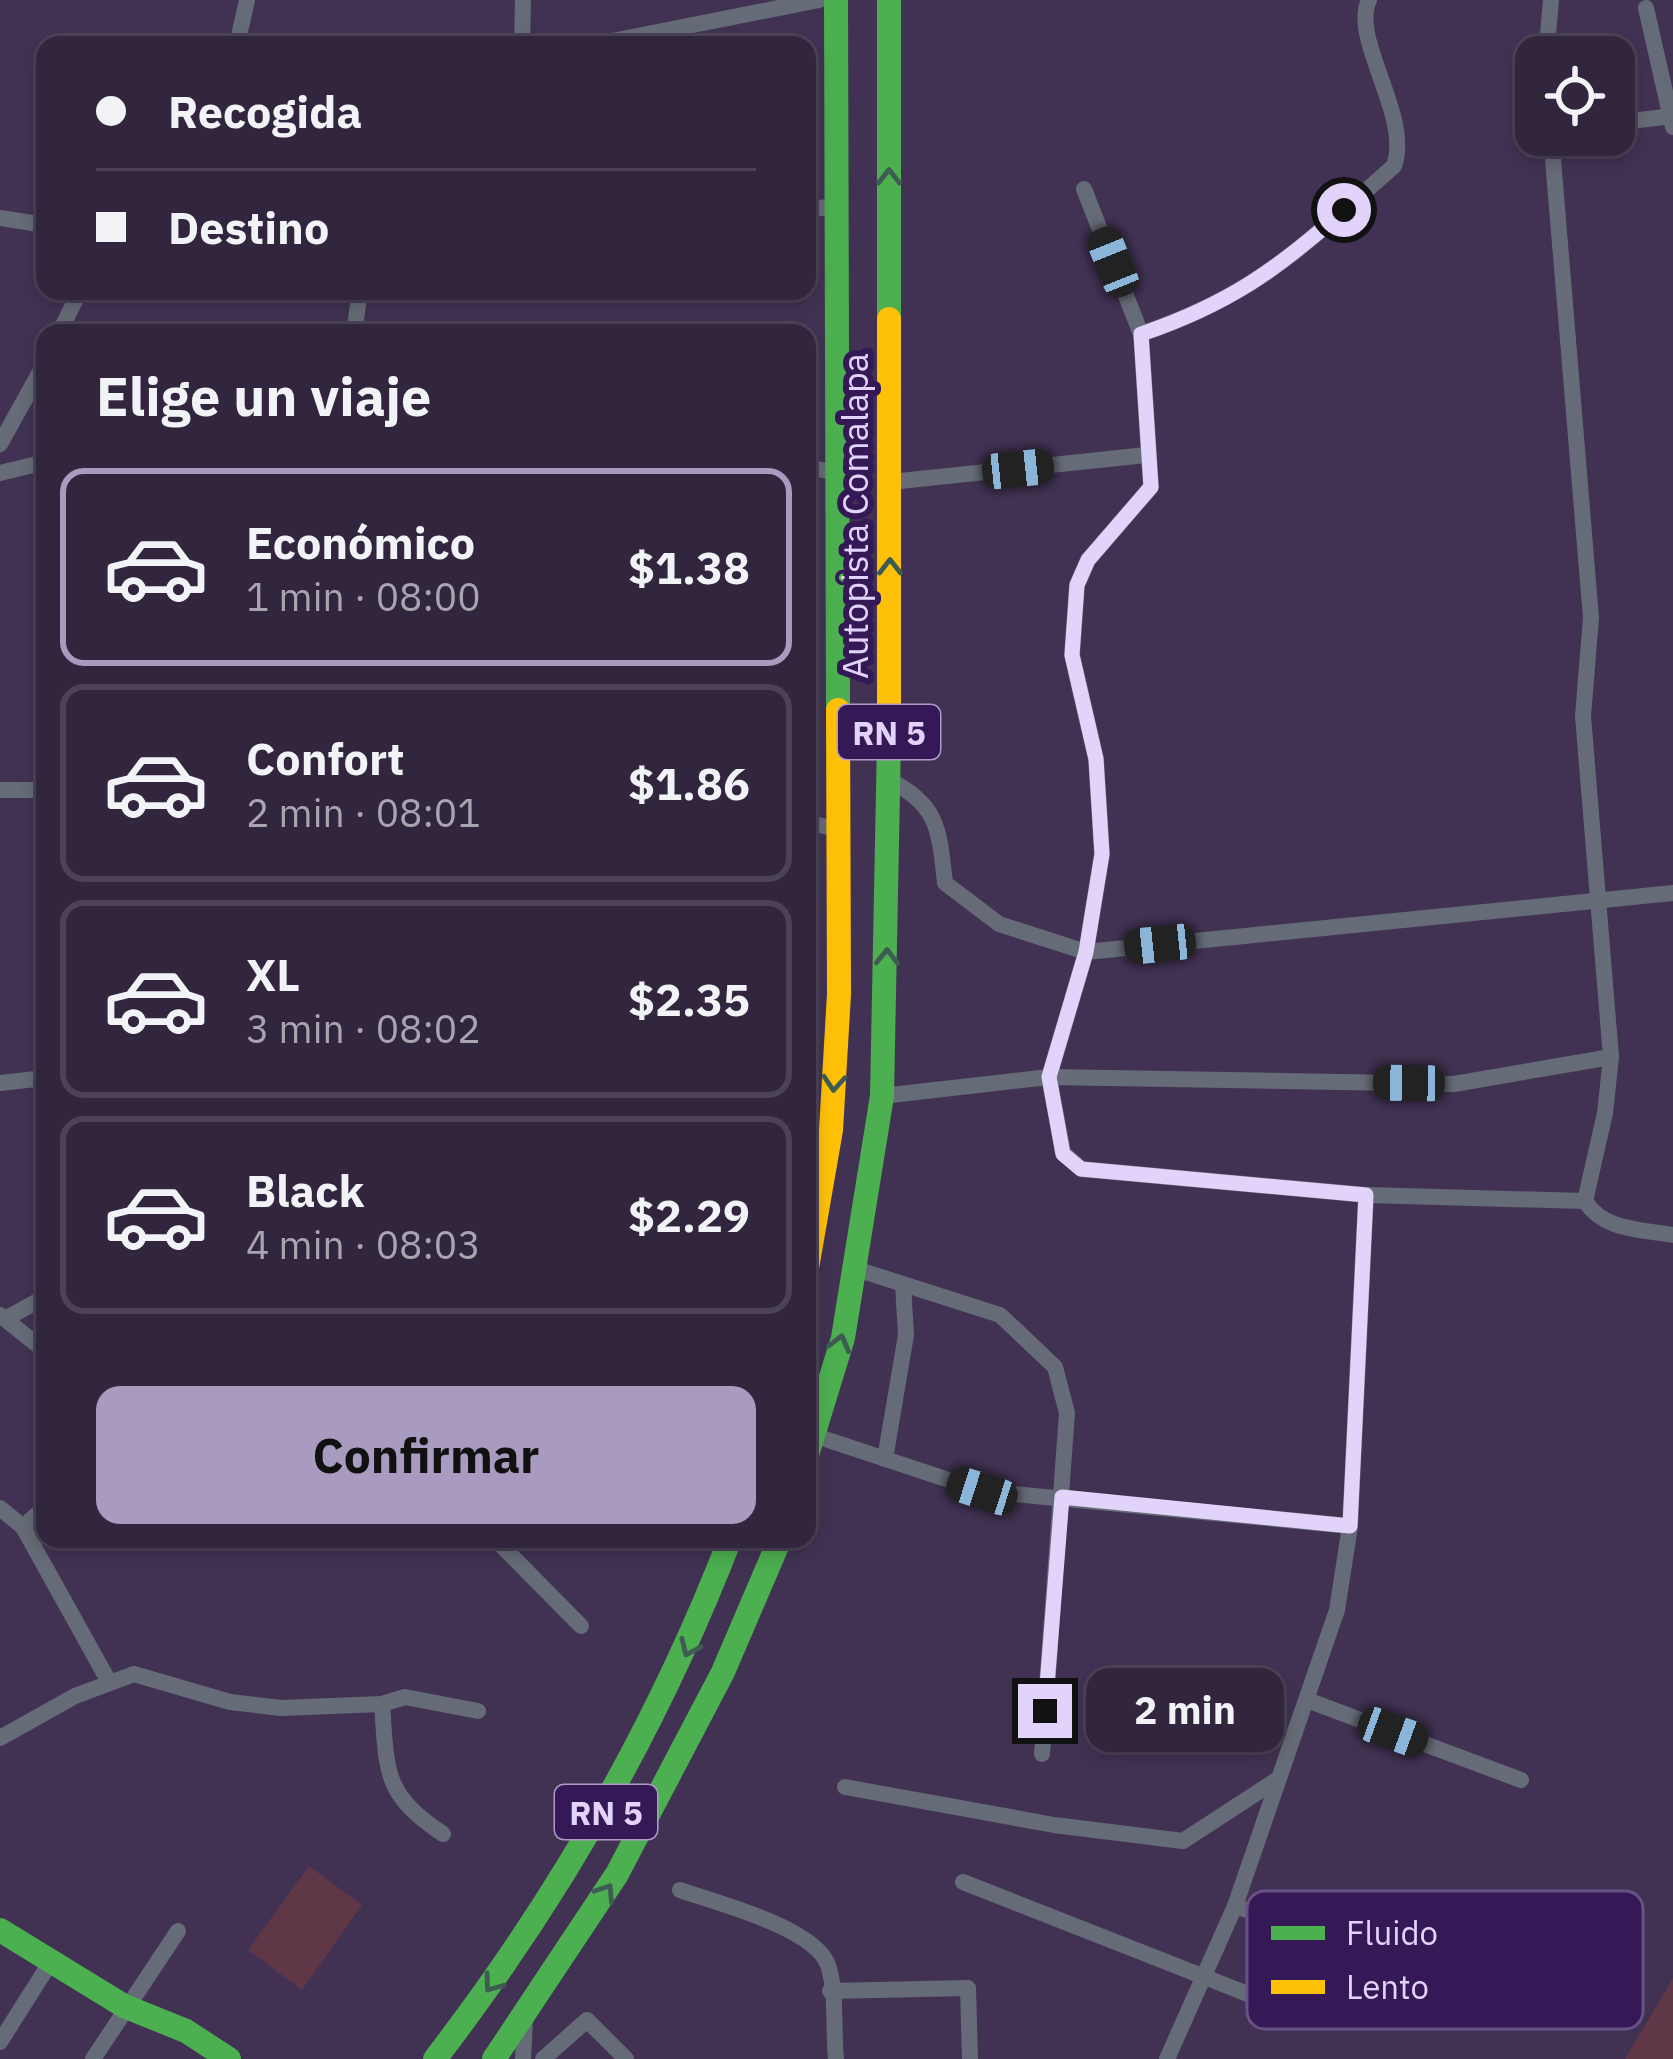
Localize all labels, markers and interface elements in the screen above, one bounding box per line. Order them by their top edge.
map controls [1515,36,1635,156]
button: locate [1515,36,1635,156]
text: Recogida [168,82,362,140]
one-way arrow [877,167,903,186]
route start [1317,183,1371,237]
text: Destino [168,198,329,256]
car [1083,222,1143,302]
street label: Autopista Comalapa [831,353,878,679]
text: Elige un viaje [96,361,431,431]
car [980,447,1056,491]
icon: car [102,513,210,621]
text: Económico [246,513,475,571]
text: $1.38 [628,538,750,596]
one-way arrow [877,557,903,575]
text: 1 min · 08:00 [246,571,481,622]
road number: RN 5 [838,705,940,759]
icon: car [102,729,210,837]
text: Confort [246,729,405,787]
text: $1.86 [628,754,750,812]
text: 2 min · 08:01 [246,787,481,838]
car [1122,922,1198,966]
icon: car [102,945,210,1053]
text: XL [246,945,300,1003]
one-way arrow [874,947,900,966]
text: $2.35 [628,970,750,1028]
text: 3 min · 08:02 [246,1003,481,1054]
car [1373,1064,1445,1102]
one-way arrow [821,1074,847,1093]
icon: car [102,1161,210,1269]
text: Black [246,1161,365,1219]
text: $2.29 [628,1186,750,1244]
text: 4 min · 08:03 [246,1219,481,1270]
one-way arrow [826,1334,851,1354]
button: Confirmar [96,1386,756,1524]
car [942,1463,1022,1519]
one-way arrow [679,1636,703,1657]
callout: 2 min [1087,1669,1285,1753]
route end [1018,1684,1072,1738]
text: 2 min [1134,1684,1236,1735]
car [1353,1703,1433,1761]
road number: RN 5 [555,1785,657,1839]
one-way arrow [592,1883,614,1905]
legend [1247,1891,1643,2029]
text: Fluido [1346,1911,1438,1954]
text: Lento [1346,1965,1429,2008]
one-way arrow [485,1971,507,1992]

